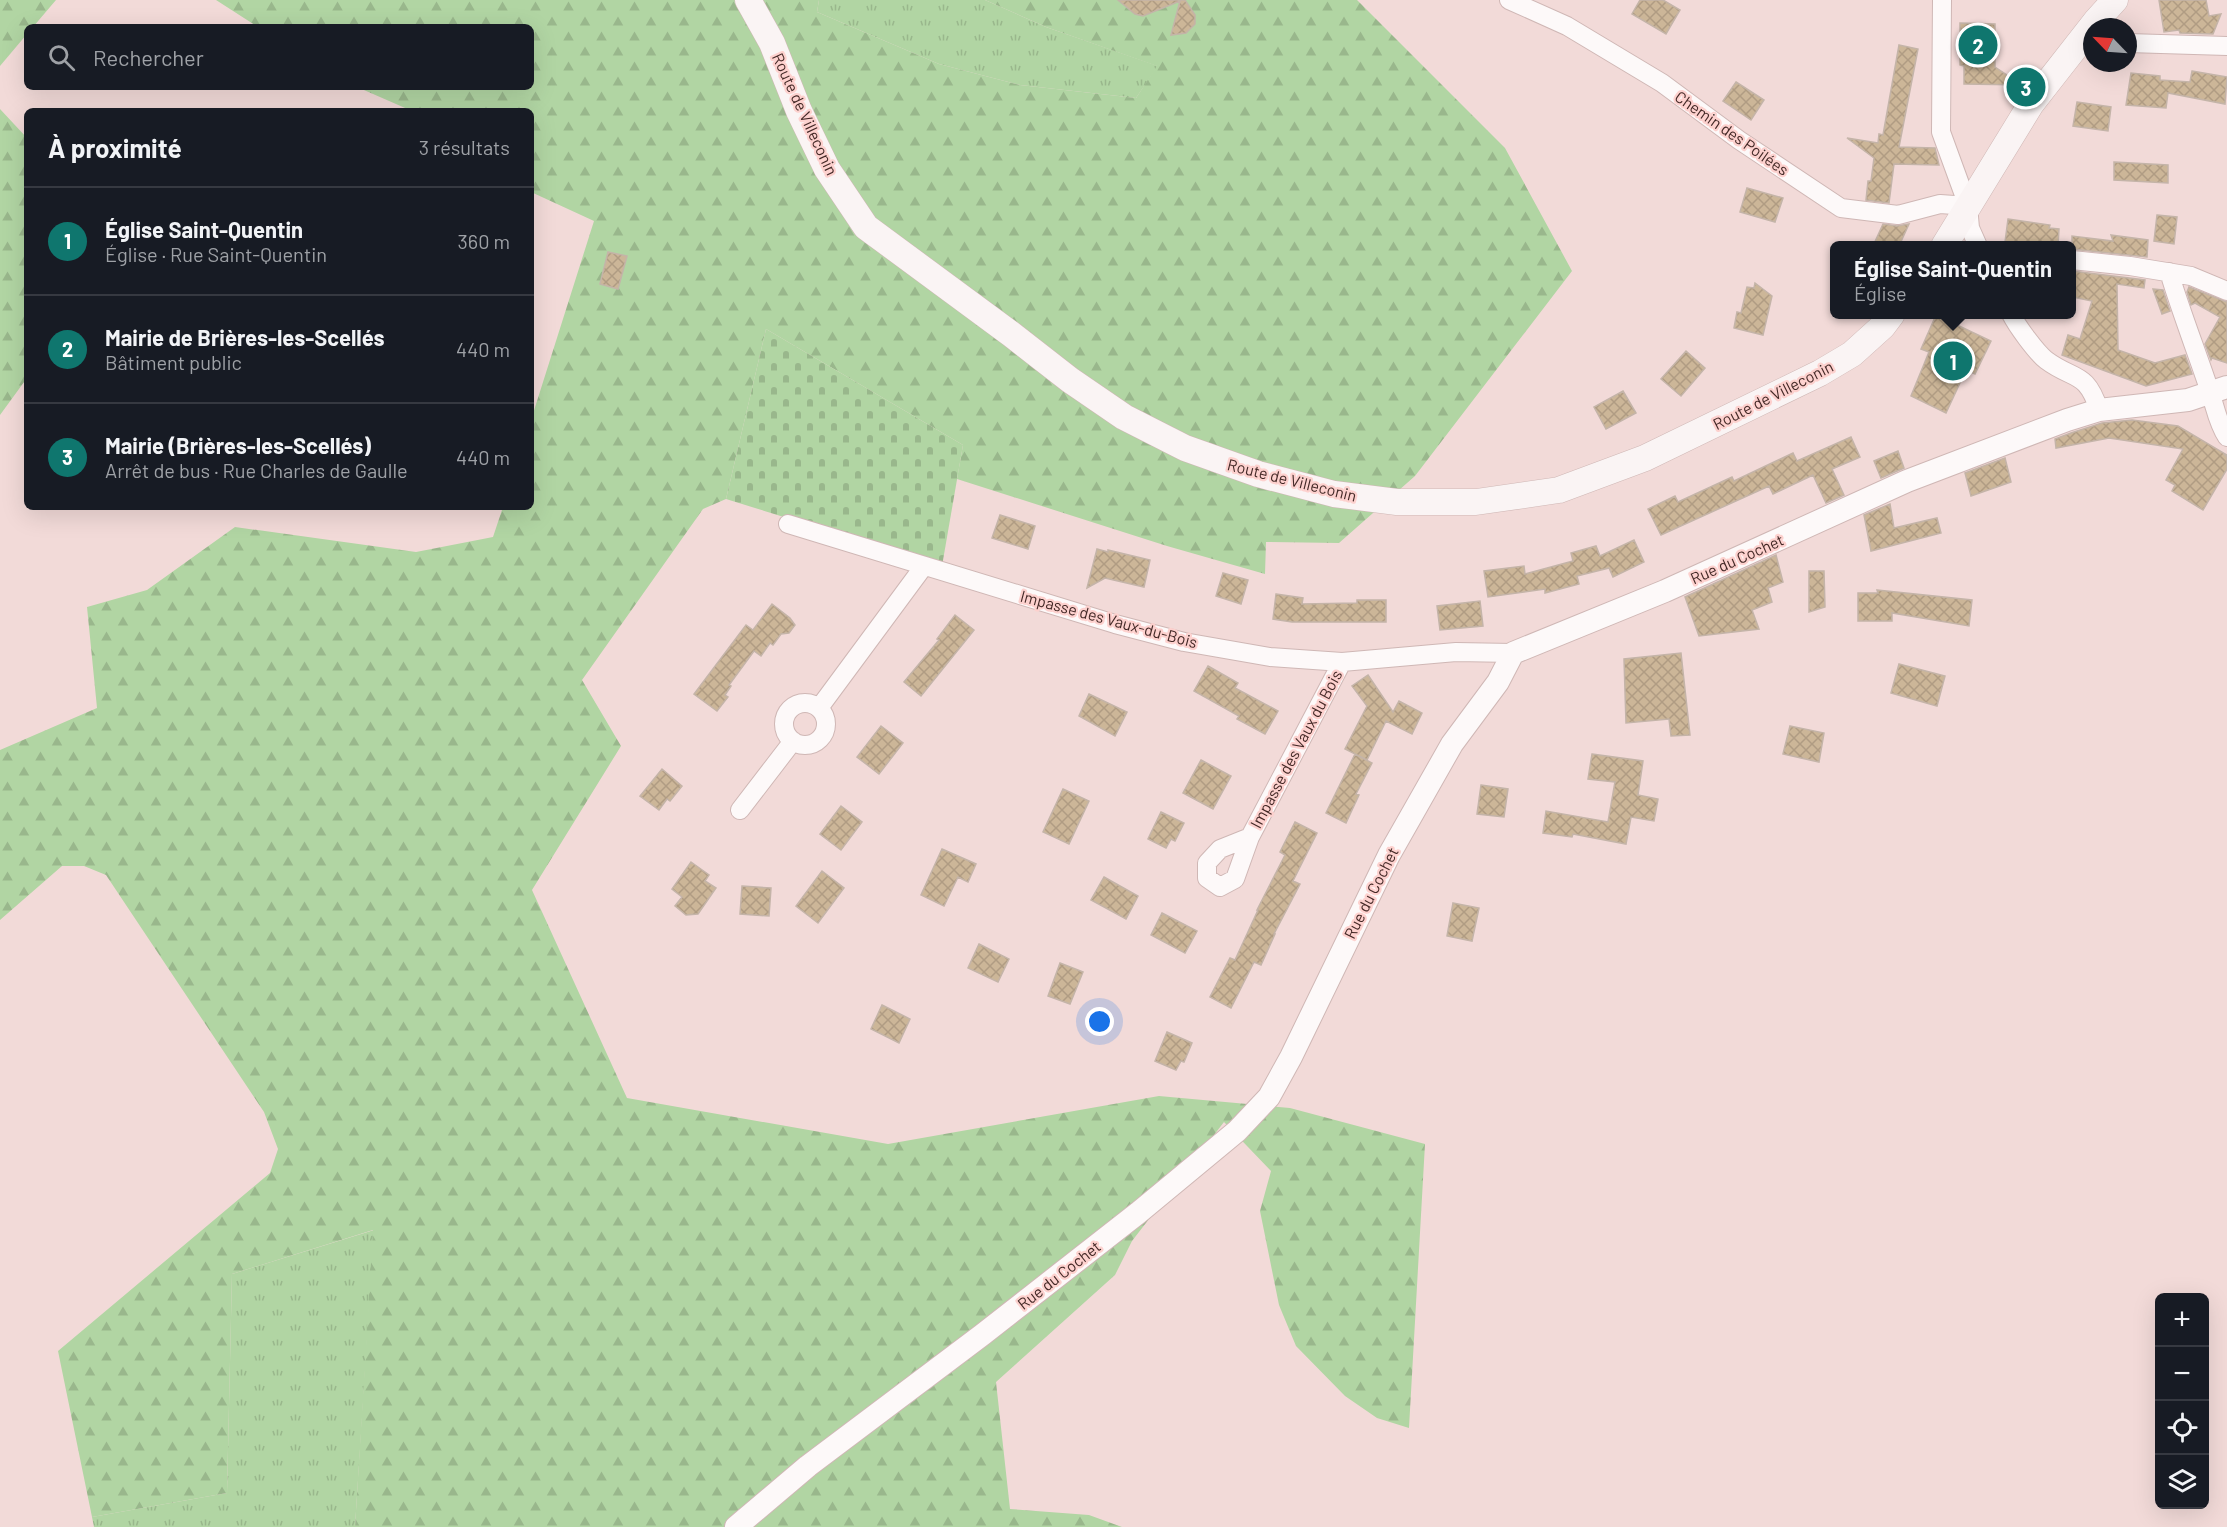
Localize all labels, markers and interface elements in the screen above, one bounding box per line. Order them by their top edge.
north arrow [2083,18,2137,72]
pin: 2 [1958,22,1998,68]
search box [24,24,534,90]
icon: search [45,41,78,74]
text: Rechercher [93,44,204,70]
street label: Route de Villeconin [769,50,842,178]
pin: 3 [2006,64,2046,110]
street label: Chemin des Poilées [1672,86,1793,179]
text: À proximité [48,132,182,163]
text: 3 résultats [419,135,510,159]
text: Église Saint-Quentin [105,216,303,242]
text: 1 [64,229,71,253]
text: 360 m [458,229,510,253]
popup [1830,241,2076,319]
text: Église · Rue Saint-Quentin [105,242,327,266]
text: Église Saint-Quentin [1854,255,2052,281]
text: Église [1854,281,1907,305]
text: Mairie de Brières-les-Scellés [105,324,385,350]
text: 2 [62,337,73,361]
text: 440 m [456,337,510,361]
pin: 1 [1934,338,1972,384]
text: Bâtiment public [105,350,242,374]
street label: Route de Villeconin [1709,356,1836,433]
text: Mairie (Brières-les-Scellés) [105,432,371,458]
text: 3 [62,445,73,469]
text: 440 m [456,445,510,469]
street label: Route de Villeconin [1226,454,1359,505]
text: Arrêt de bus · Rue Charles de Gaulle [105,458,408,482]
street label: Rue du Cochet [1687,530,1786,588]
street label: Impasse des Vaux-du-Bois [1019,586,1200,651]
street label: Impasse des Vaux du Bois [1246,666,1345,831]
street label: Rue du Cochet [1339,844,1402,942]
your location [1085,1007,1114,1036]
street label: Rue du Cochet [1013,1236,1104,1313]
map controls [2155,1293,2209,1509]
button: + [2155,1293,2209,1347]
button: − [2155,1347,2209,1401]
button: locate [2155,1401,2209,1455]
button: layers [2155,1455,2209,1509]

